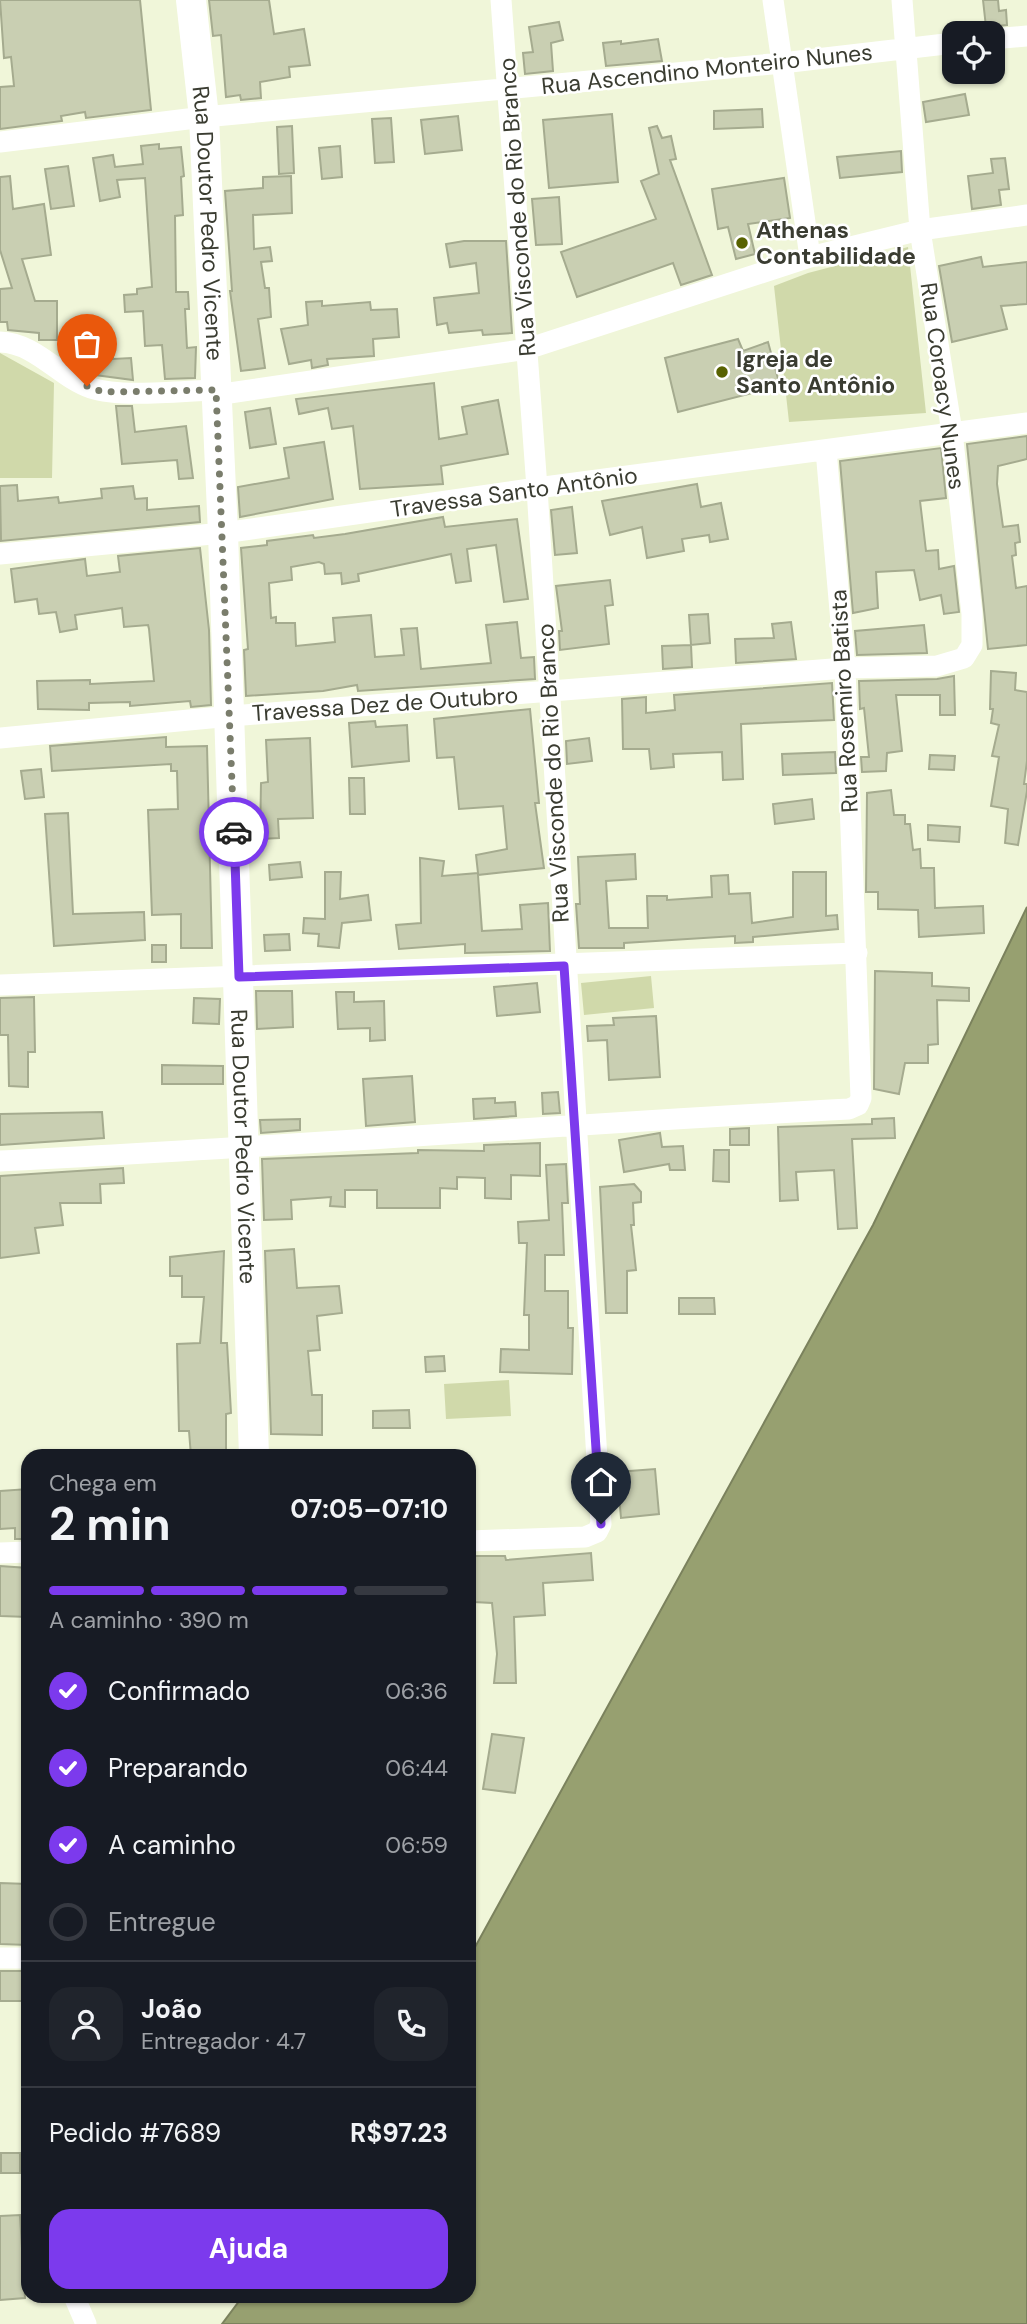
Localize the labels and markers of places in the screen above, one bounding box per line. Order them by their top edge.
place label: Athenas Contabilidade [756,215,916,271]
marker: Athenas Contabilidade [734,235,750,251]
pin [57,314,117,386]
place label: Igreja de Santo Antônio [736,344,895,400]
marker: Igreja de Santo Antônio [714,364,730,380]
pin [571,1452,631,1524]

